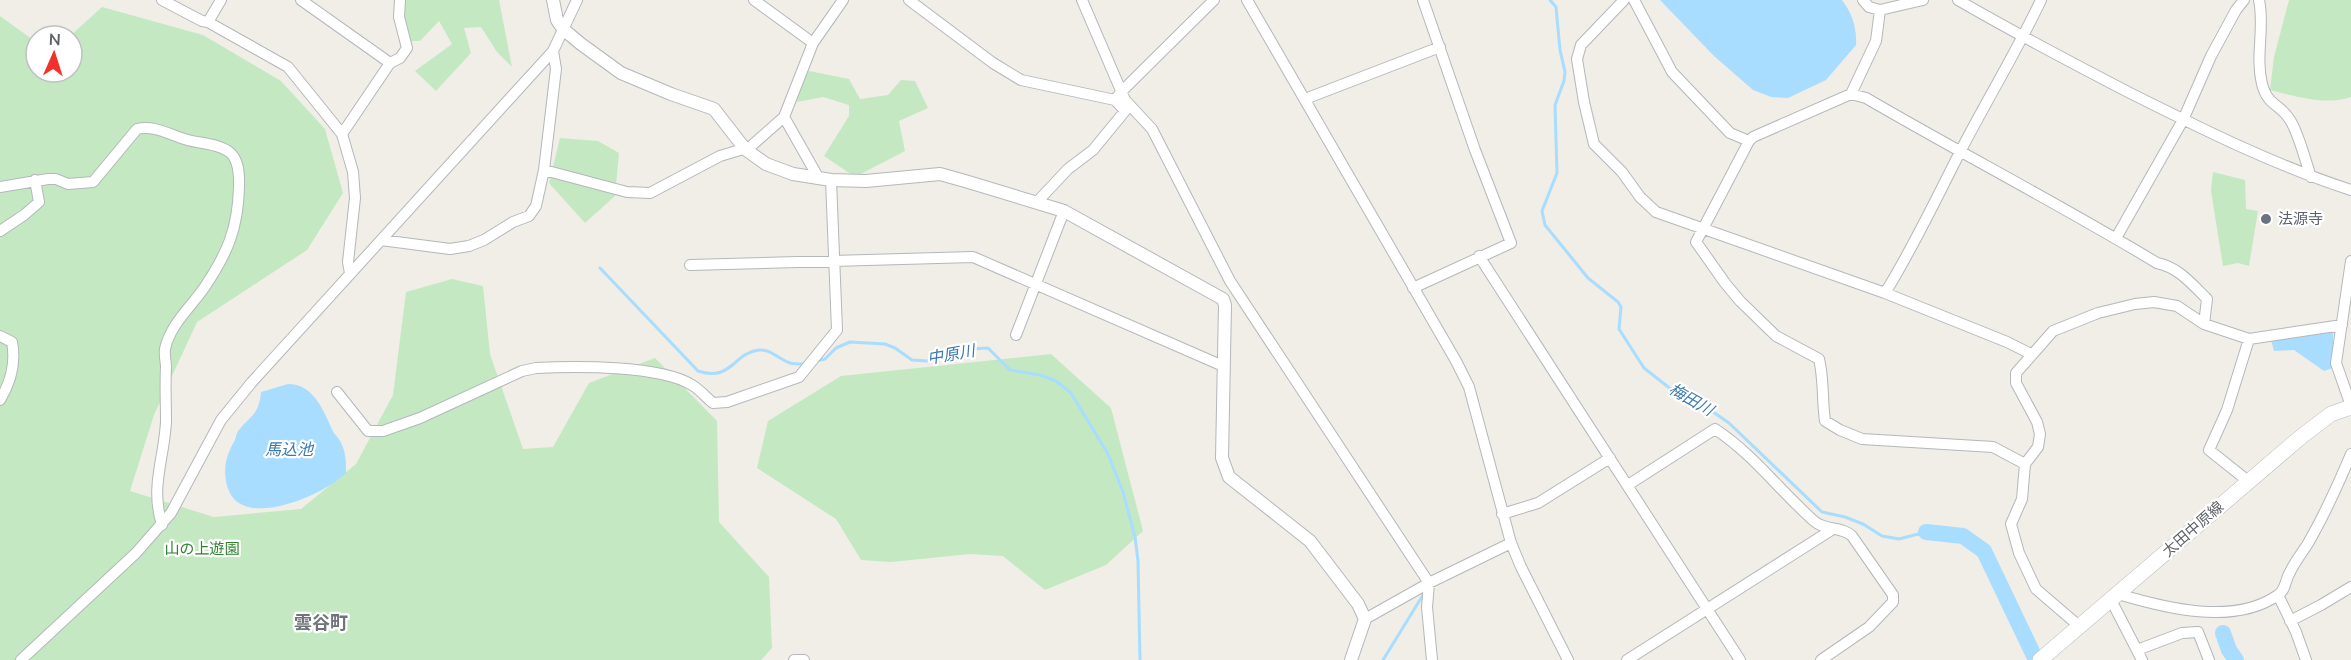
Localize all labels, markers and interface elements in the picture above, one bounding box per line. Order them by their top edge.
north arrow [24,24,84,84]
text: N [48,29,61,51]
place label: 法源寺 [2278,209,2323,229]
marker: 法源寺 [2259,212,2273,226]
water label: 中原川 [925,340,979,370]
water label: 梅田川 [1665,378,1719,423]
water label: 馬込池 [265,439,315,461]
street label: 太田中原線 [2158,497,2228,561]
park label: 山の上遊園 [164,539,240,559]
district label: 雲谷町 [294,611,348,635]

